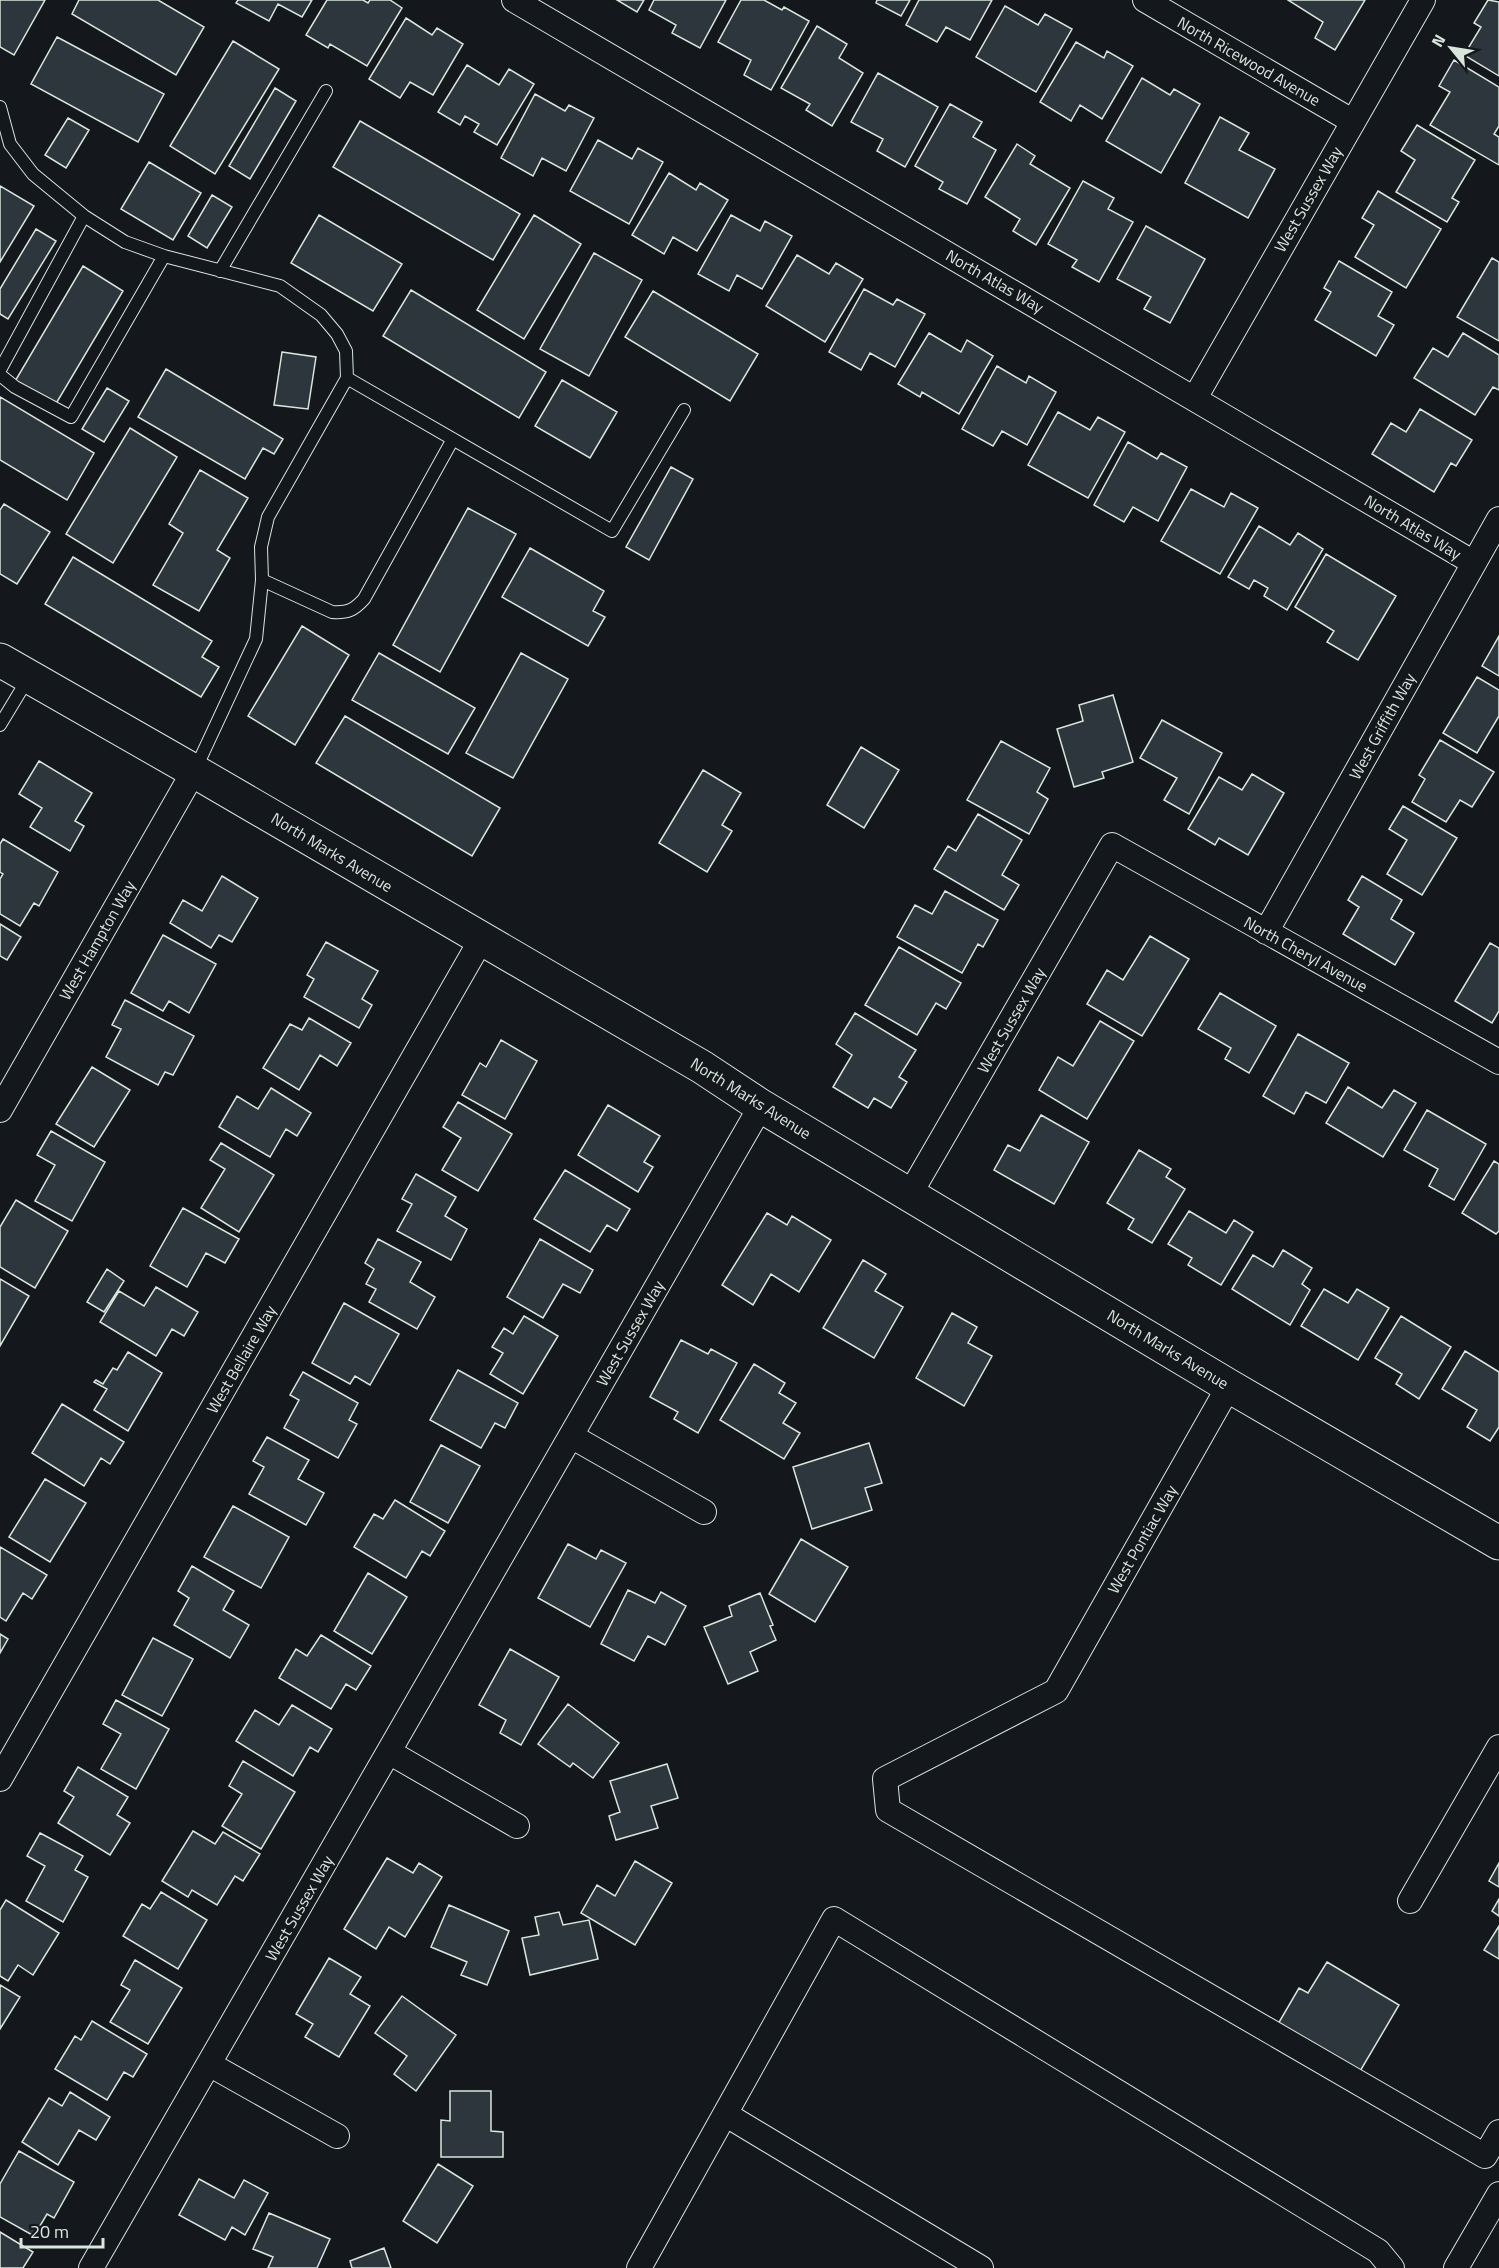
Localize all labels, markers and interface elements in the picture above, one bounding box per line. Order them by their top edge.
street label: North Ricewood Avenue [1173,10,1325,112]
north arrow [1421,18,1481,78]
text: N [1425,30,1451,51]
street label: West Sussex Way [1268,141,1348,257]
street label: North Atlas Way [942,243,1049,319]
street label: North Atlas Way [1360,488,1466,566]
street label: West Griffith Way [1343,668,1421,784]
street label: North Marks Avenue [267,806,397,898]
street label: West Hampton Way [53,875,141,1004]
street label: North Cheryl Avenue [1240,910,1372,998]
street label: West Sussex Way [971,962,1051,1078]
street label: North Marks Avenue [686,1051,816,1145]
street label: West Sussex Way [590,1275,670,1391]
street label: West Bellaire Way [200,1300,282,1418]
street label: North Marks Avenue [1103,1303,1233,1395]
street label: West Pontiac Way [1101,1480,1183,1598]
street label: West Sussex Way [259,1850,339,1966]
scale bar [21,2211,104,2249]
text: 20 m [30,2218,69,2245]

